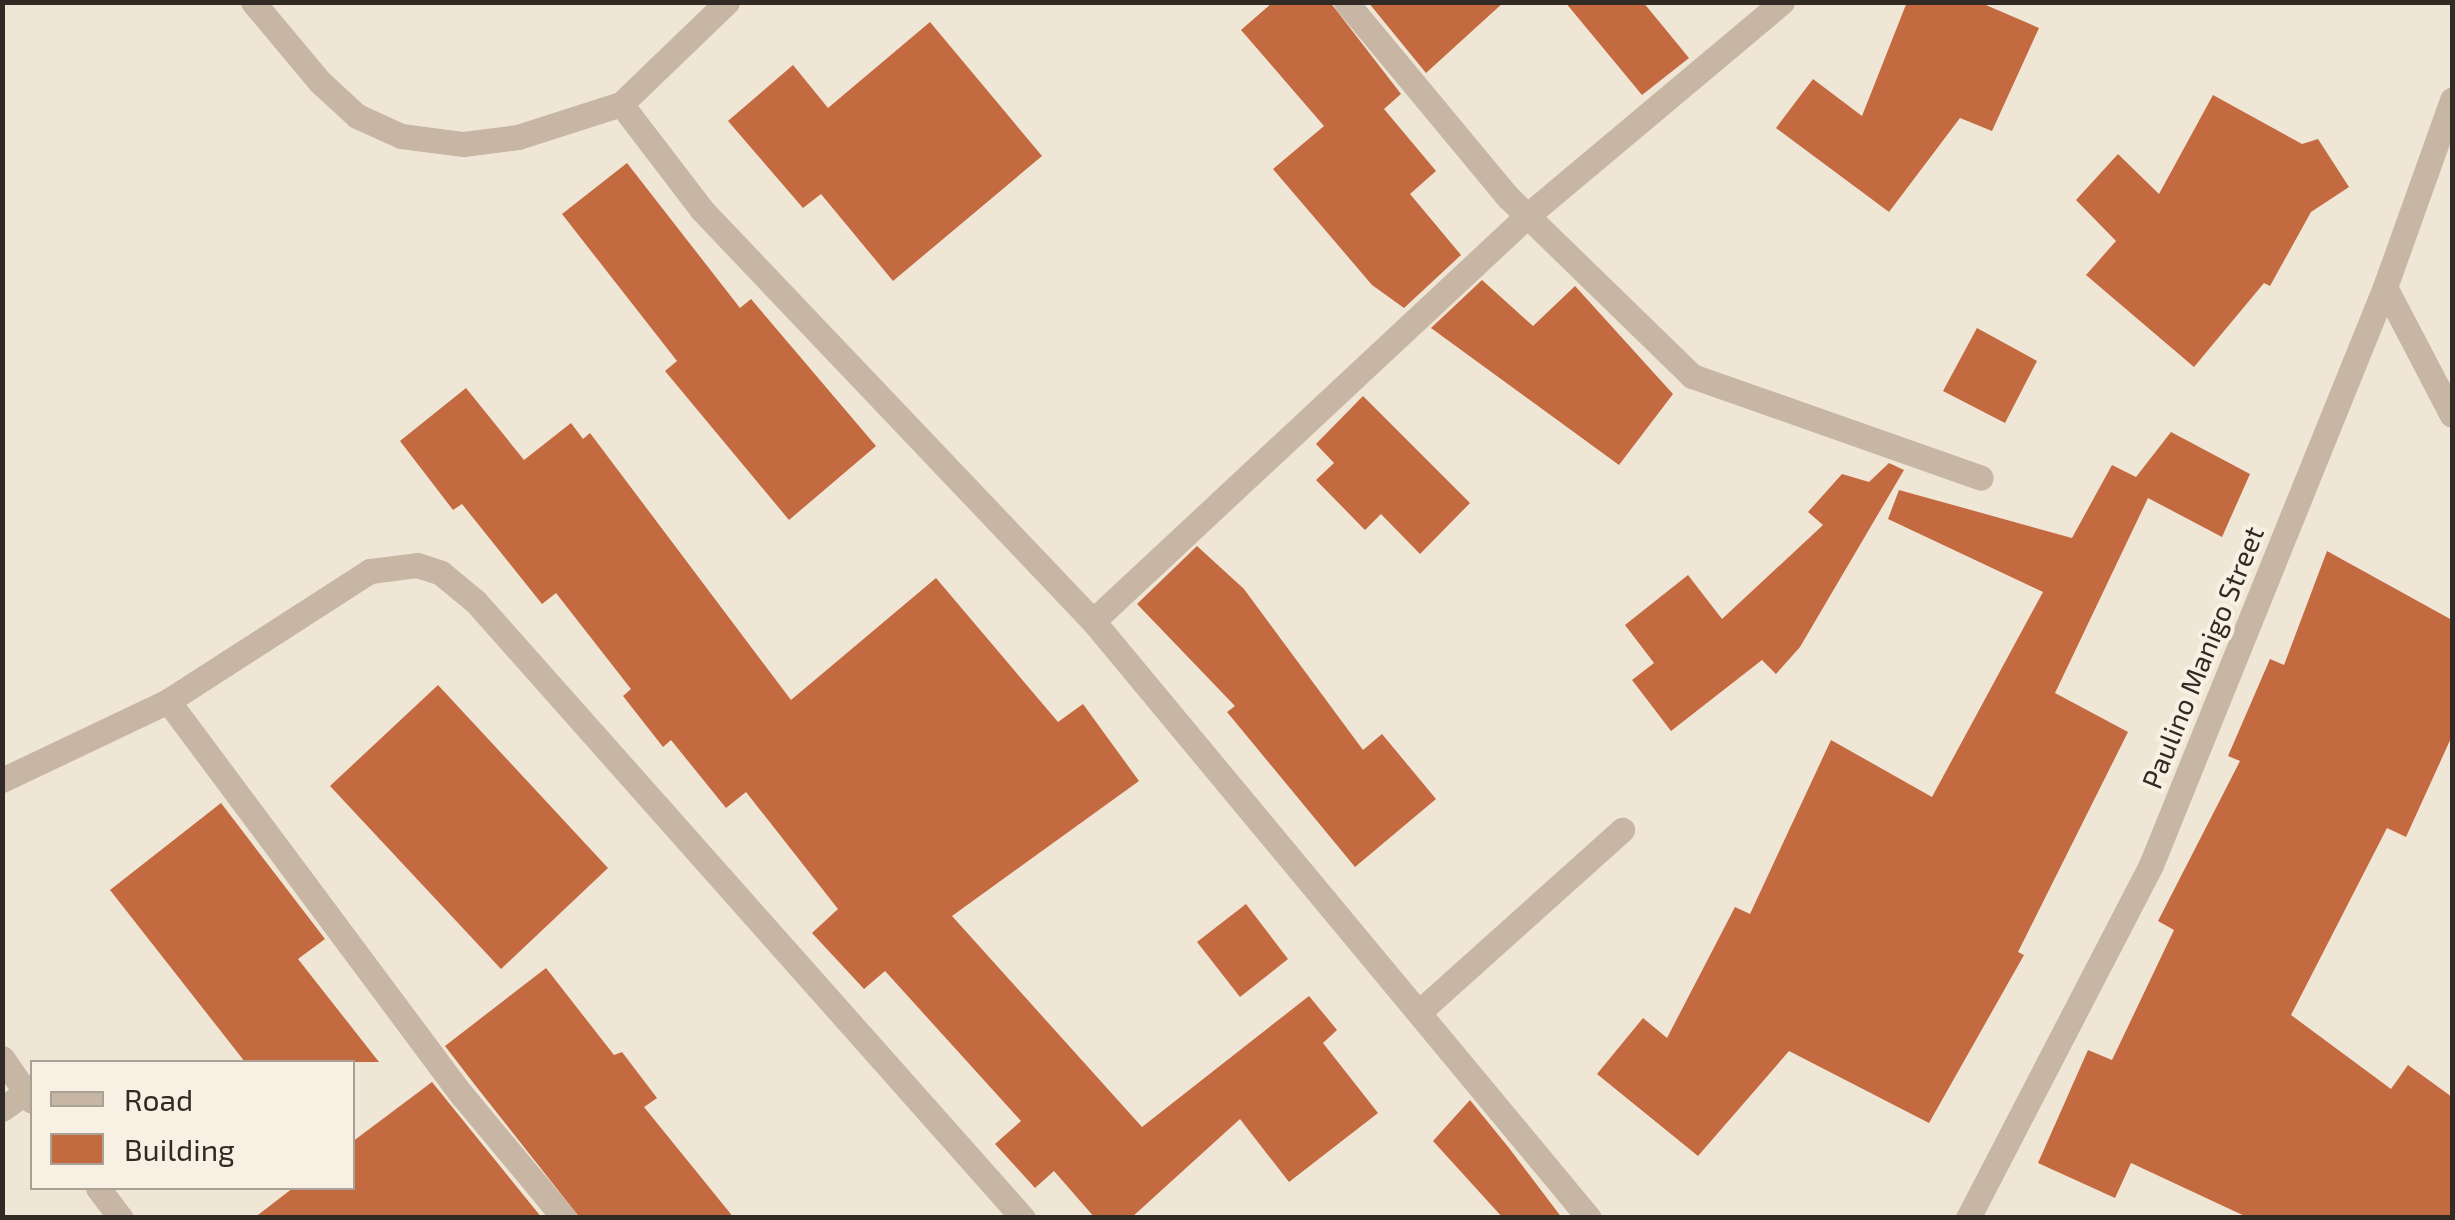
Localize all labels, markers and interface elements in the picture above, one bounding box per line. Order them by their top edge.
street label: Paulino Manigo Street [2134,521,2270,793]
legend [30,1060,355,1190]
text: Road [124,1081,193,1117]
text: Building [124,1131,235,1167]

